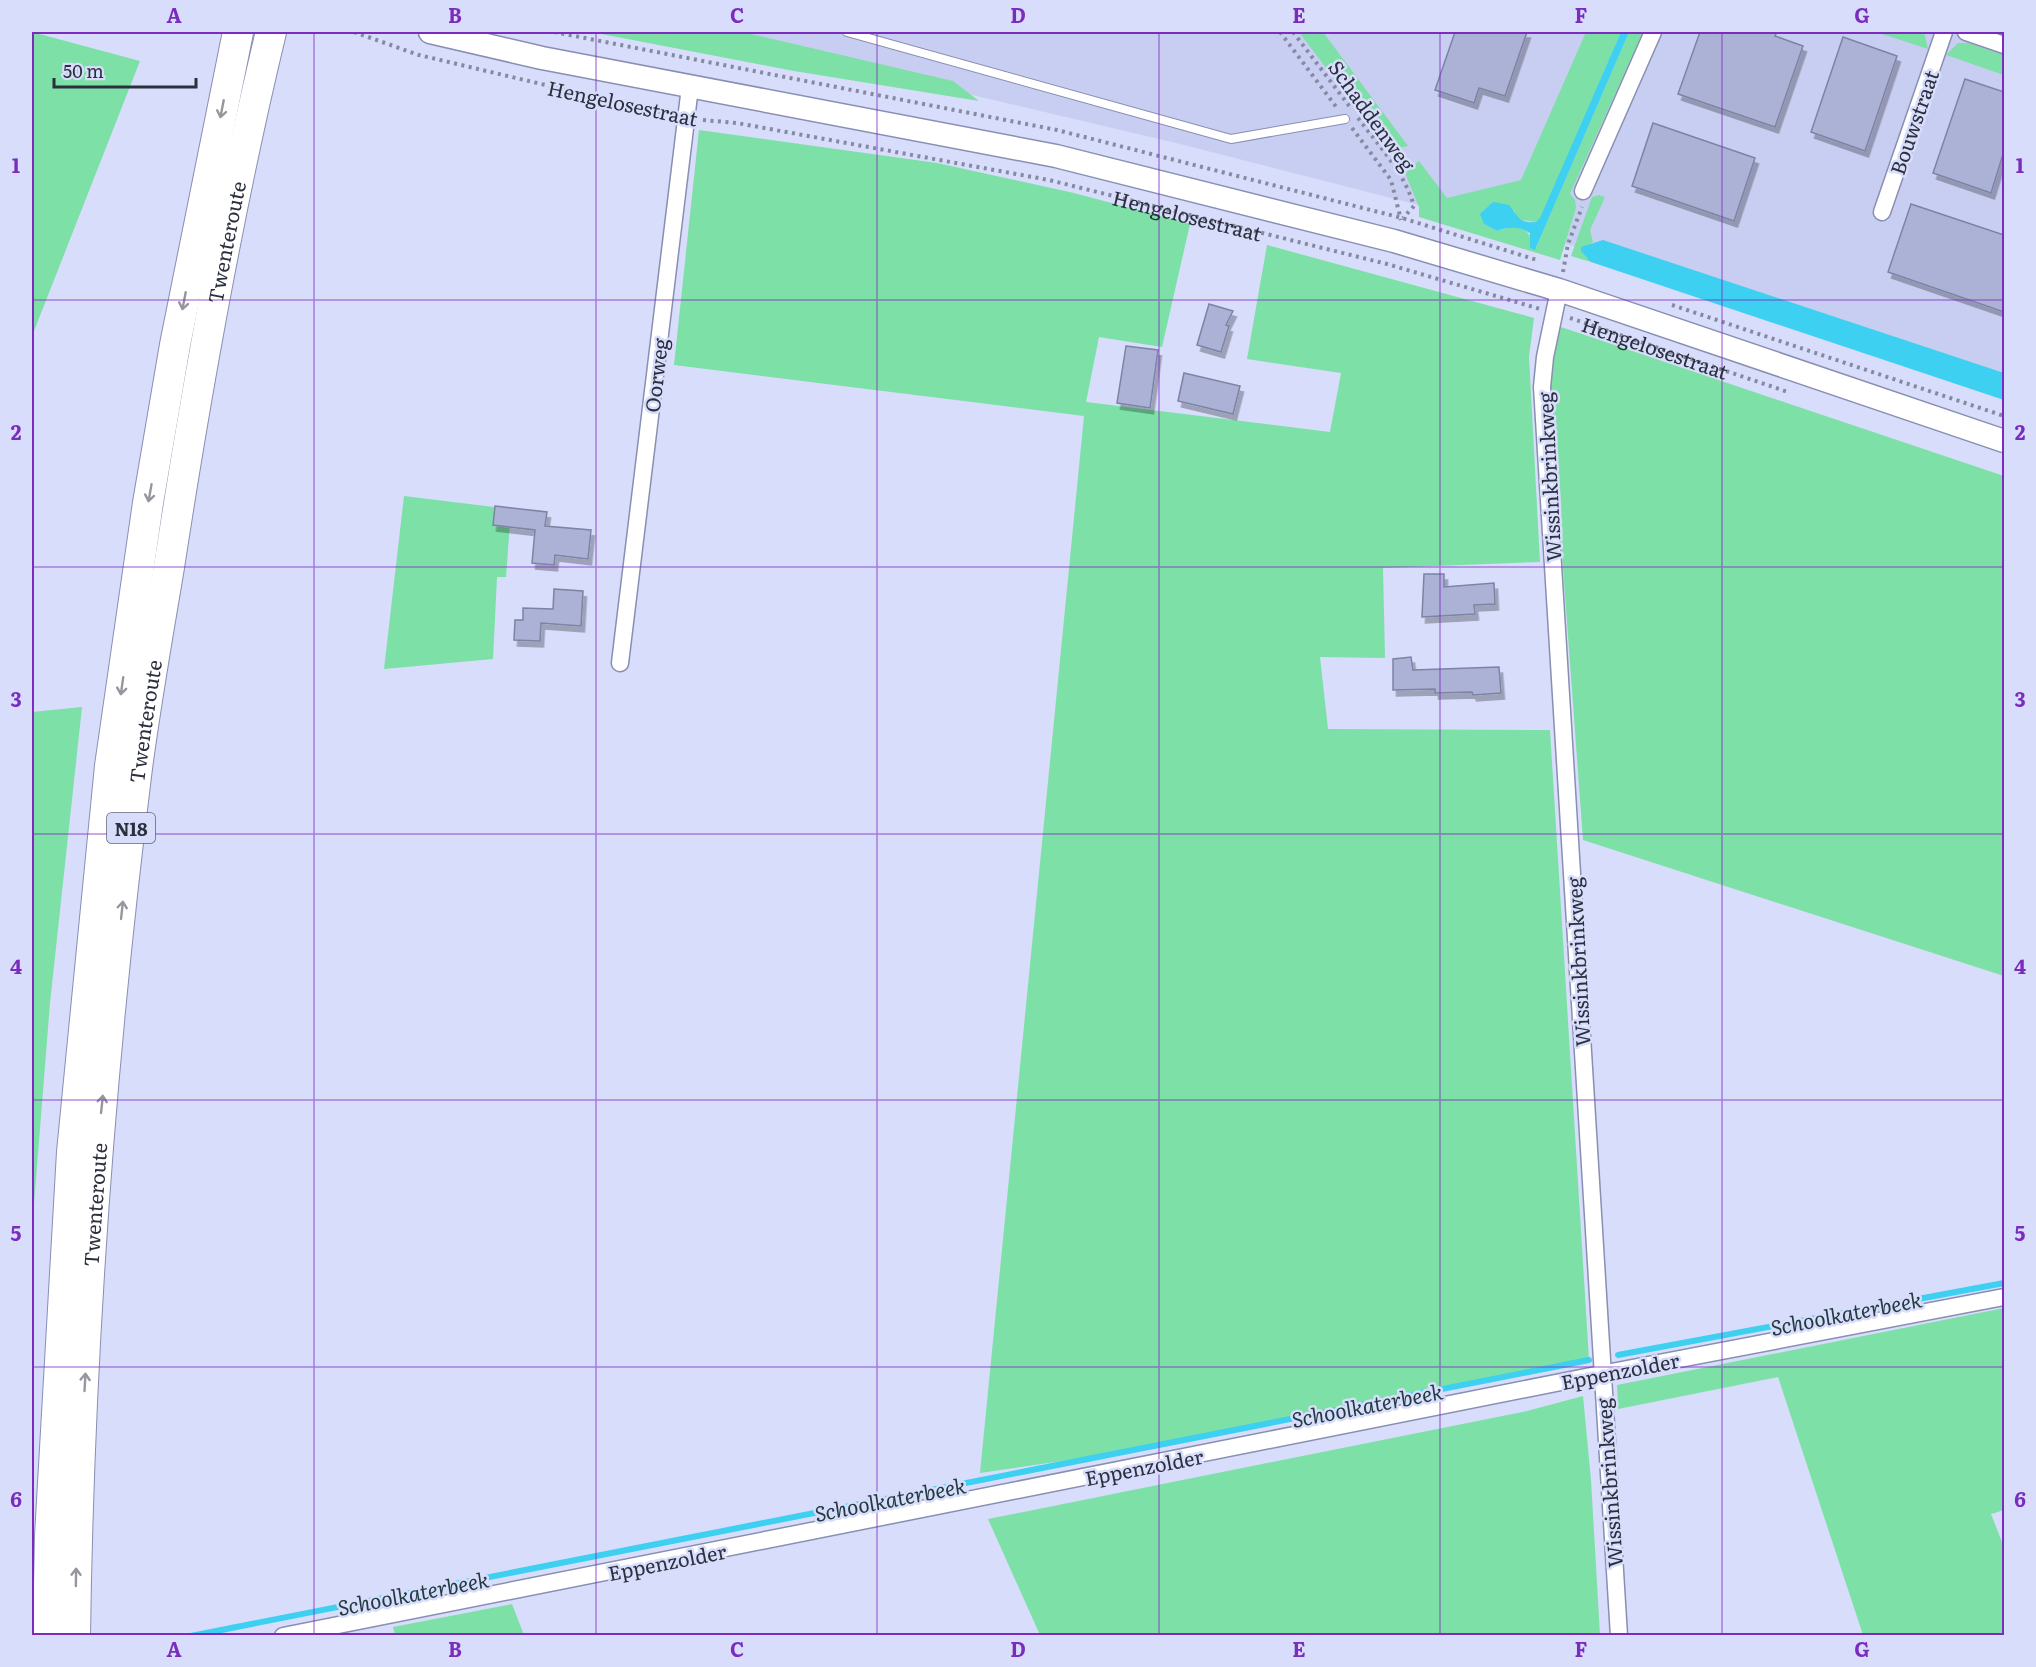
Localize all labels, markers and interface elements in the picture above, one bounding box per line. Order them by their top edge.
text: A [166,0,182,29]
text: B [448,0,462,29]
text: C [730,0,744,29]
text: D [1010,0,1026,29]
text: E [1292,0,1306,29]
text: F [1575,0,1588,29]
text: G [1854,0,1870,29]
scale bar [54,51,196,89]
street label: Schaddenweg [1322,53,1424,177]
text: 50 m [63,57,104,84]
street label: Bouwstraat [1881,66,1945,178]
street label: Hengelosestraat [545,71,701,133]
one-way arrow [216,99,227,119]
text: 1 [12,149,20,179]
text: 1 [2016,149,2024,179]
street label: Twenteroute [199,178,252,306]
street label: Hengelosestraat [1110,181,1265,247]
one-way arrow [178,290,189,310]
street label: Hengelosestraat [1578,308,1732,386]
street label: Oorweg [636,335,675,414]
street label: Wissinkbrinkweg [1529,391,1567,563]
text: 2 [11,416,22,446]
text: 2 [2015,416,2026,446]
one-way arrow [144,482,155,502]
street label: Twenteroute [120,657,168,784]
one-way arrow [116,675,127,695]
text: 3 [10,683,22,713]
text: 3 [2014,683,2026,713]
road number: N18 [107,813,155,843]
street label: Wissinkbrinkweg [1558,876,1596,1048]
one-way arrow [117,900,128,920]
text: 4 [10,950,22,980]
text: 4 [2014,950,2026,980]
one-way arrow [97,1094,108,1114]
street label: Twenteroute [75,1141,113,1267]
text: 5 [11,1217,22,1247]
text: 5 [2015,1217,2026,1247]
water label: Schoolkaterbeek [1768,1282,1925,1342]
street label: Eppenzolder [1558,1344,1682,1396]
one-way arrow [79,1373,90,1393]
water label: Schoolkaterbeek [1289,1374,1446,1434]
street label: Wissinkbrinkweg [1587,1396,1629,1569]
street label: Eppenzolder [1082,1440,1206,1492]
water label: Schoolkaterbeek [812,1468,969,1528]
text: 6 [10,1483,22,1513]
text: 6 [2014,1483,2026,1513]
street label: Eppenzolder [605,1535,729,1587]
water label: Schoolkaterbeek [335,1562,492,1622]
one-way arrow [70,1568,82,1588]
text: A [166,1633,182,1663]
text: B [448,1633,462,1663]
text: C [730,1633,744,1663]
text: D [1010,1633,1026,1663]
text: E [1292,1633,1306,1663]
text: F [1575,1633,1588,1663]
text: G [1854,1633,1870,1663]

